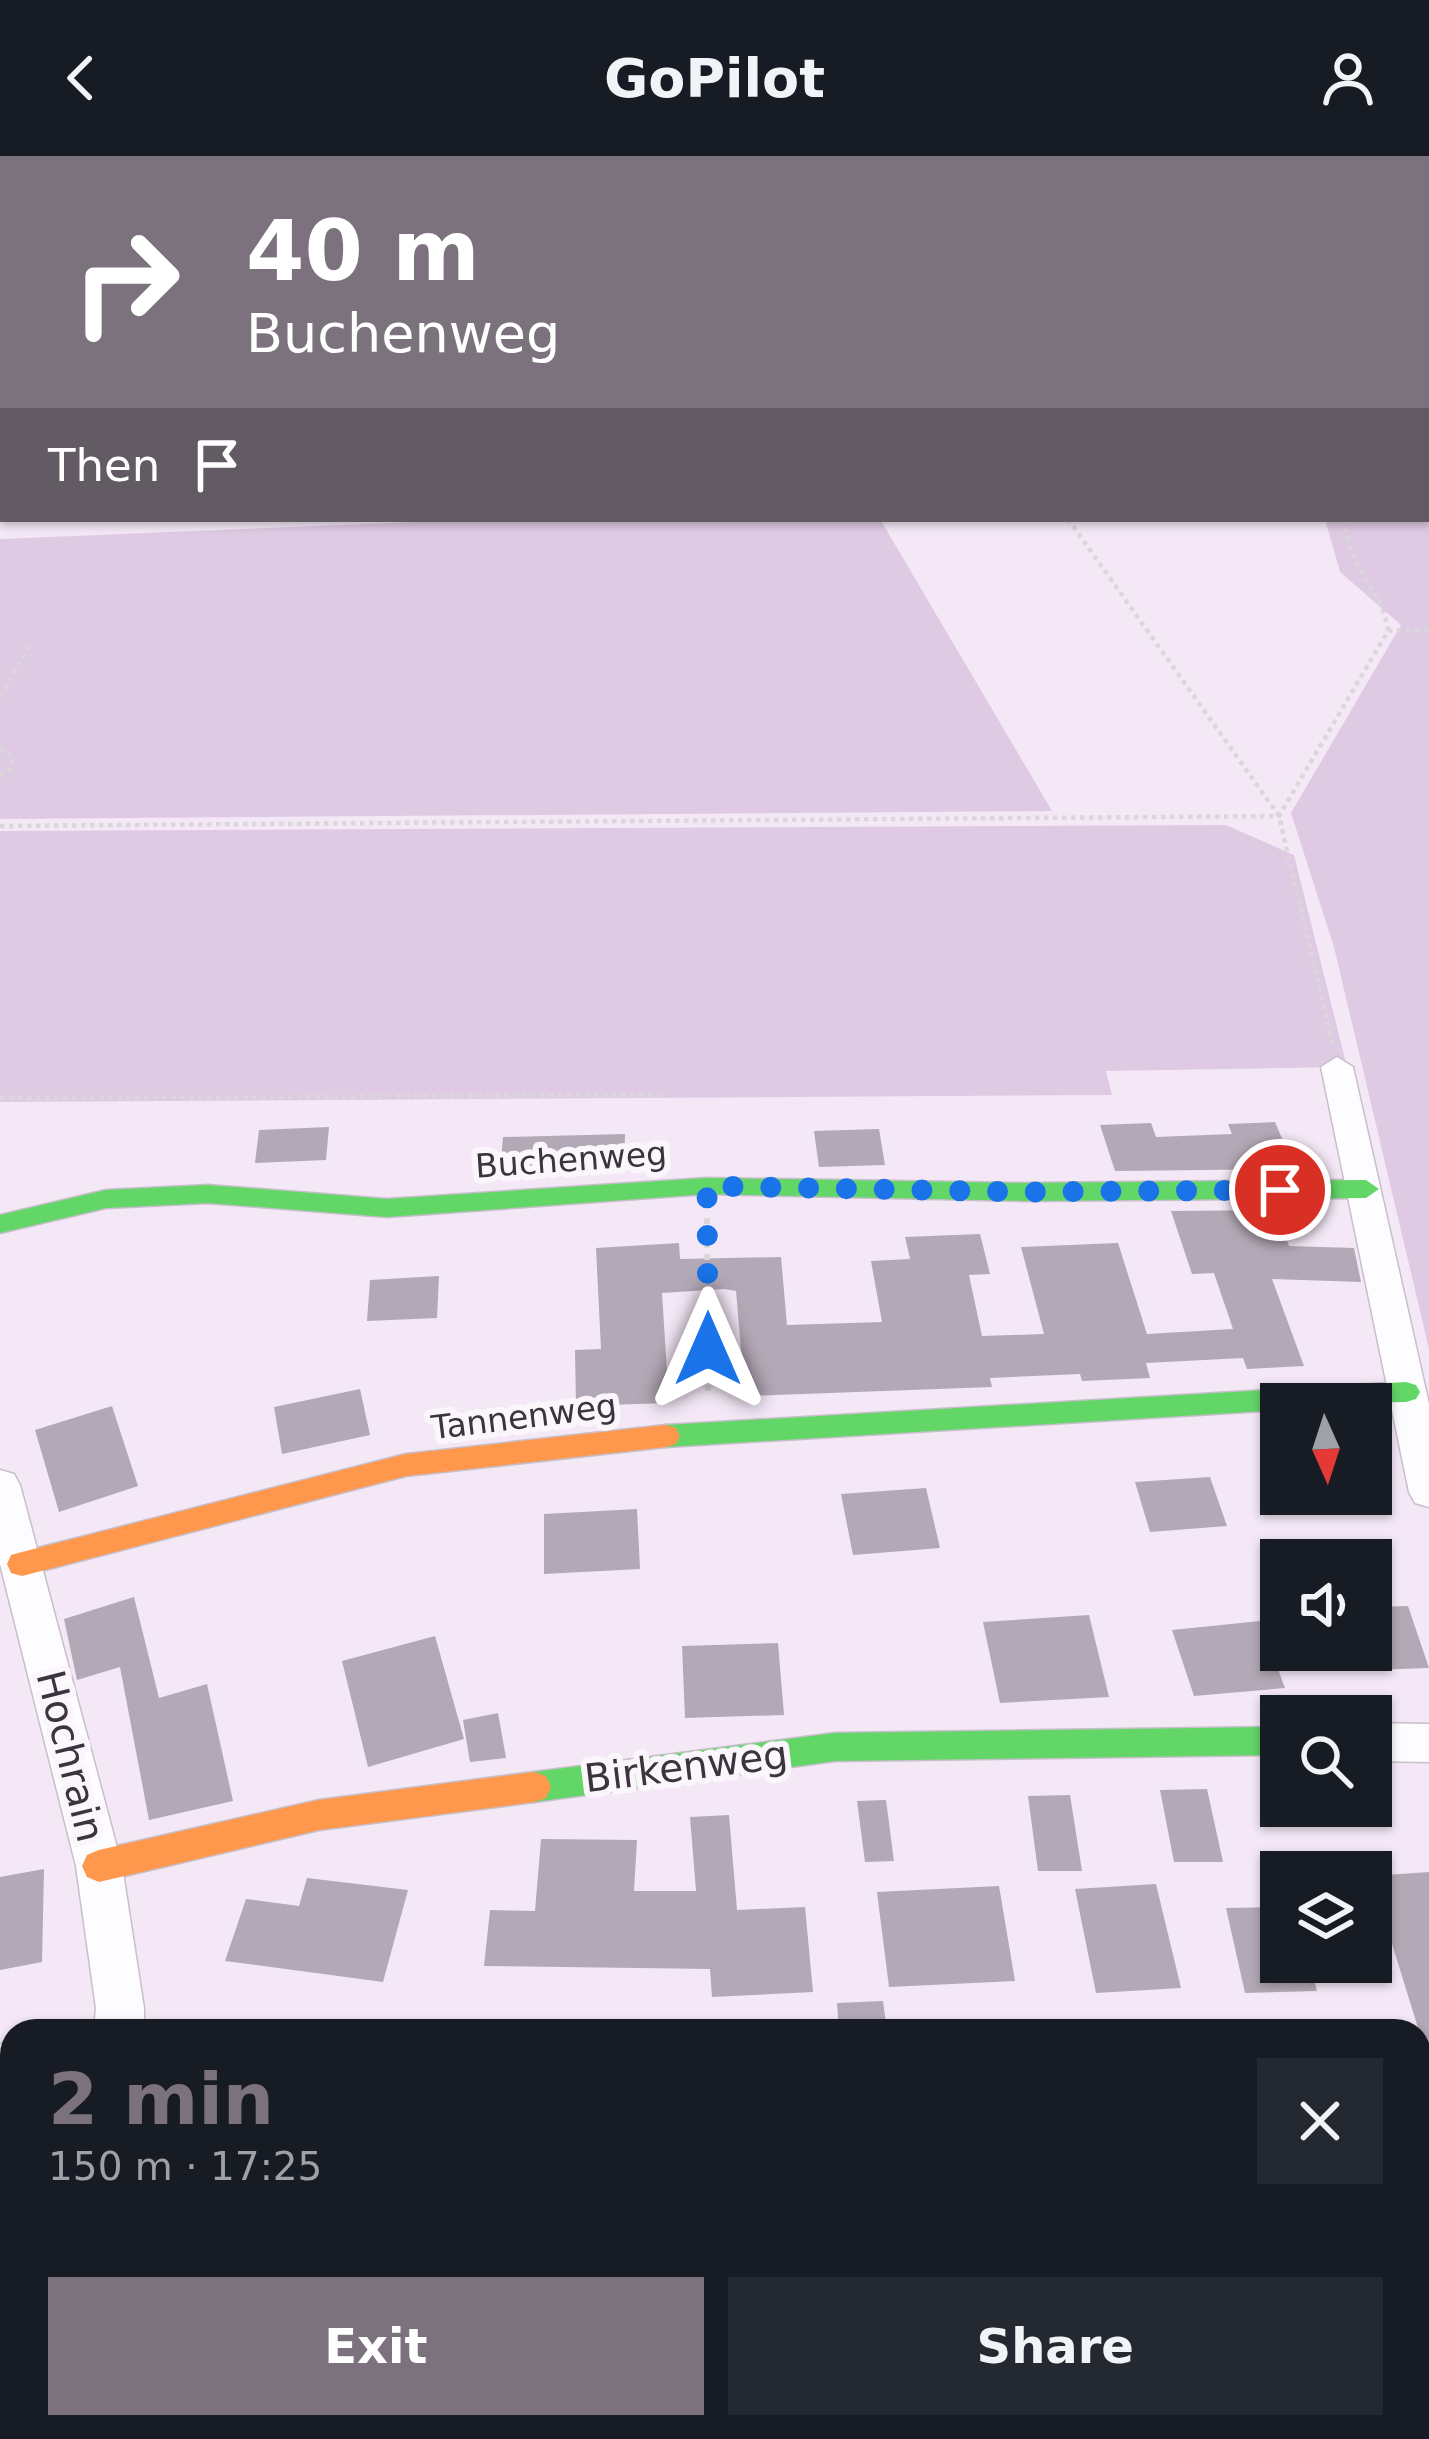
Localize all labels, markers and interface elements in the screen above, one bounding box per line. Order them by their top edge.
icon: back [48,45,114,111]
icon: person [1315,45,1381,111]
text: GoPilot [604,47,825,110]
text: 40 m [246,202,480,300]
icon: right [48,204,204,360]
text: Buchenweg [246,302,560,365]
icon: arrive [184,432,250,498]
text: Then [48,439,160,492]
street label: Buchenweg [474,1133,668,1186]
pin [1229,1139,1331,1241]
icon: arrive [1247,1157,1313,1223]
position arrow [645,1286,771,1412]
north arrow [1260,1383,1392,1515]
map controls [1260,1383,1392,1983]
street label: Tannenweg [428,1386,619,1447]
button: sound [1260,1539,1392,1671]
street label: Hochrain [28,1666,113,1846]
button: search [1260,1695,1392,1827]
street label: Birkenweg [582,1732,790,1801]
button: layers [1260,1851,1392,1983]
text: 2 min [48,2057,274,2141]
button: close [1257,2058,1383,2184]
text: 150 m · 17:25 [48,2144,322,2189]
button: Exit [48,2277,704,2415]
button: Share [728,2277,1383,2415]

